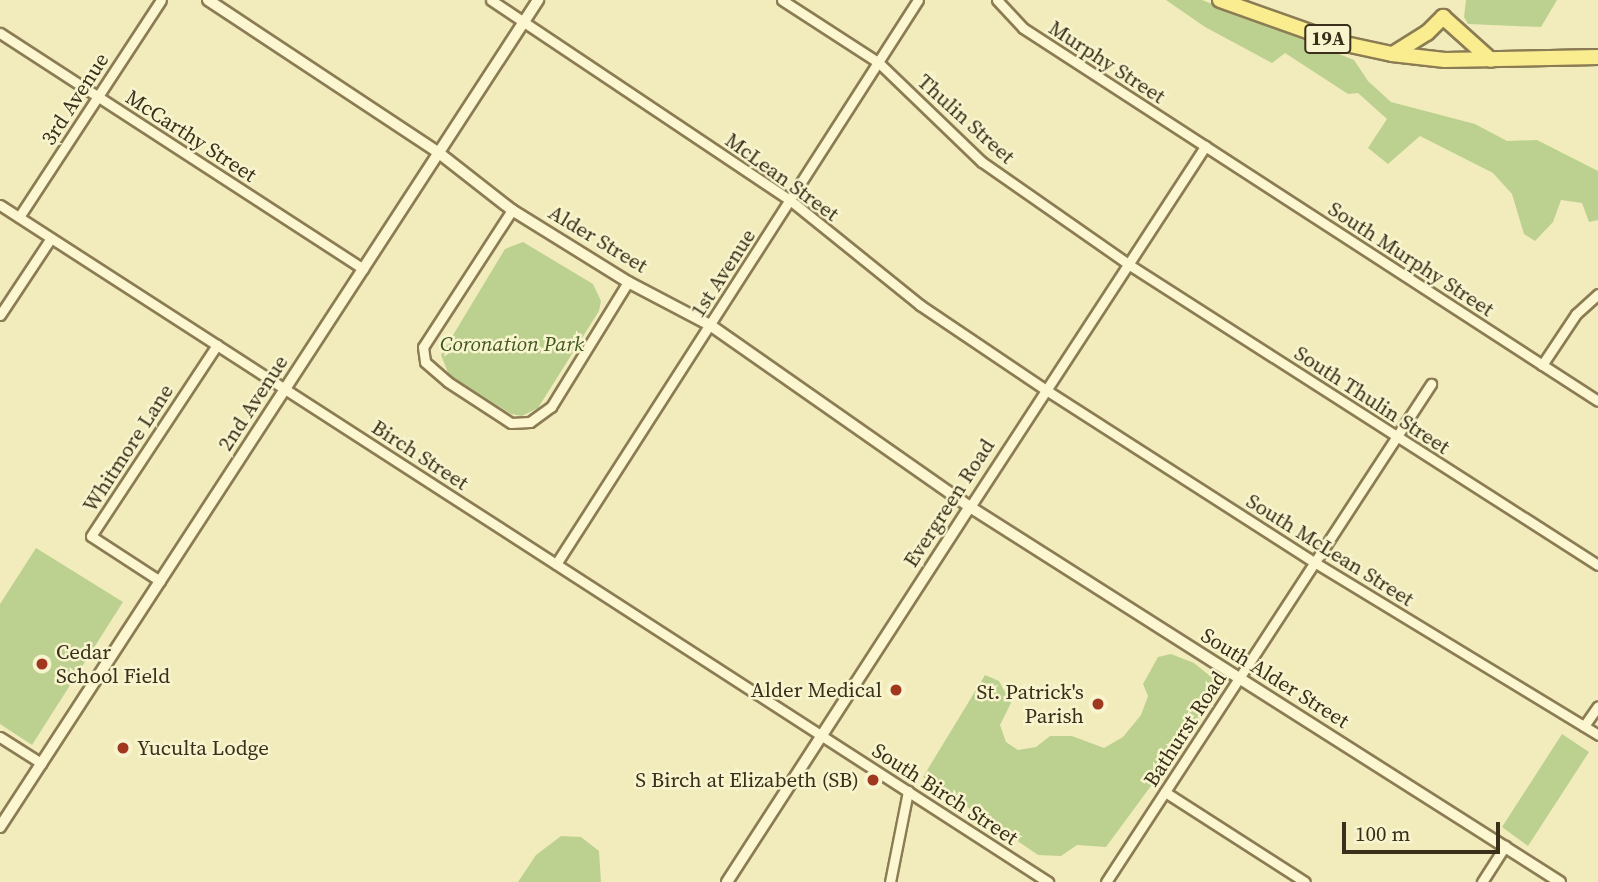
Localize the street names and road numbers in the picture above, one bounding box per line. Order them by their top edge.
street label: Murphy Street [1044,15,1170,109]
road number: 19A [1304,23,1352,54]
street label: 3rd Avenue [36,48,114,150]
street label: Thulin Street [912,69,1020,169]
street label: McCarthy Street [121,84,261,188]
street label: McLean Street [720,127,844,227]
street label: South Murphy Street [1324,196,1498,322]
street label: Alder Street [544,200,652,278]
street label: 1st Avenue [685,224,761,322]
street label: South Thulin Street [1289,340,1455,460]
street label: 2nd Avenue [213,350,293,456]
street label: Whitmore Lane [77,379,179,517]
street label: Birch Street [367,414,473,496]
street label: Evergreen Road [898,434,1000,572]
street label: South McLean Street [1242,488,1418,612]
street label: South Alder Street [1196,622,1354,734]
street label: Bathurst Road [1138,667,1232,791]
street label: South Birch Street [867,738,1023,850]

